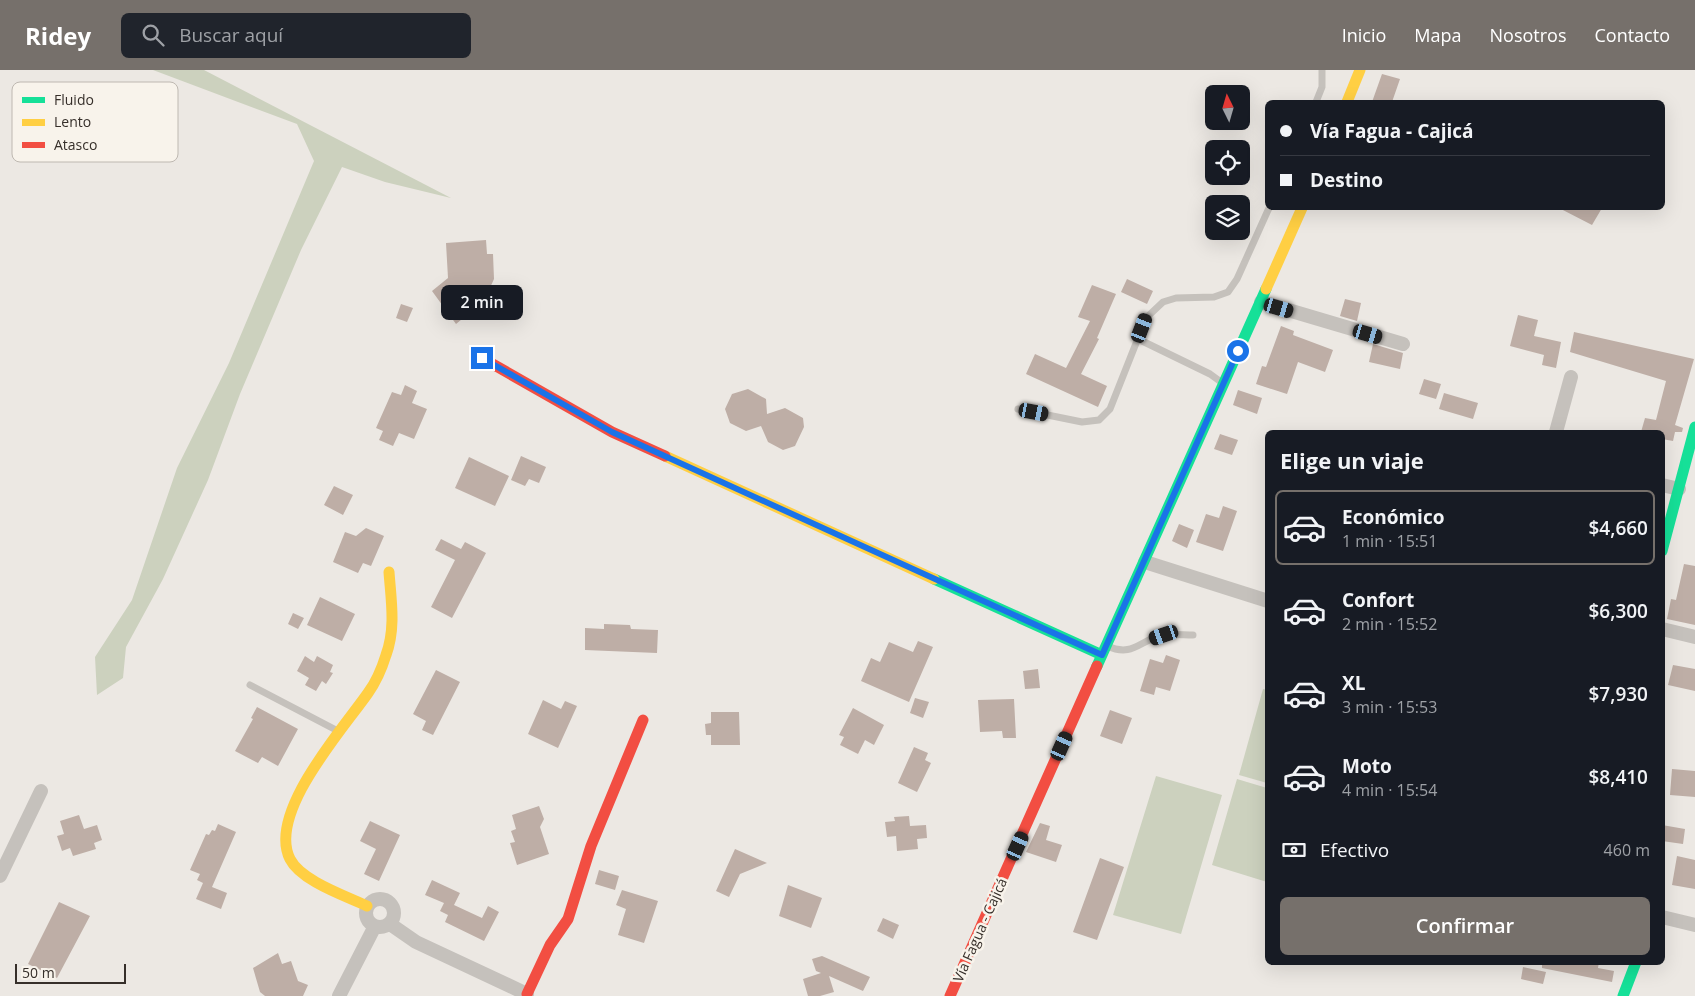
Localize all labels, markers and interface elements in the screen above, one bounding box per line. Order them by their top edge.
search box [121,13,471,58]
text: Ridey [25,19,91,52]
icon: search [139,21,167,49]
text: Buscar aquí [179,22,283,48]
text: Inicio [1342,23,1386,47]
text: Mapa [1414,23,1462,47]
text: Nosotros [1490,23,1567,47]
text: Contacto [1595,23,1670,47]
legend [12,82,178,162]
north arrow [1205,85,1250,130]
map controls [1205,85,1250,240]
text: Fluido [54,90,94,109]
text: Lento [54,112,91,131]
text: Vía Fagua - Cajicá [1310,118,1474,144]
text: Atasco [54,135,97,154]
button: locate [1205,140,1250,185]
text: Destino [1310,167,1383,193]
button: layers [1205,195,1250,240]
callout: 2 min [441,286,523,320]
text: 2 min [460,291,504,313]
car [1262,297,1295,319]
car [1129,311,1154,345]
car [1351,323,1384,345]
route start [1227,340,1249,362]
route end [471,347,493,369]
car [1017,402,1050,422]
text: Elige un viaje [1280,445,1424,475]
text: Económico [1342,504,1444,530]
icon: car [1282,505,1327,550]
text: $4,660 [1589,515,1648,541]
text: 1 min · 15:51 [1342,530,1437,552]
text: Confort [1342,587,1414,613]
icon: car [1282,588,1327,633]
text: $6,300 [1589,598,1648,624]
text: 2 min · 15:52 [1342,613,1437,635]
car [1147,623,1180,647]
text: XL [1342,670,1365,696]
icon: car [1282,671,1327,716]
text: $7,930 [1589,681,1648,707]
text: 3 min · 15:53 [1342,696,1437,718]
car [1049,729,1074,763]
text: Moto [1342,753,1392,779]
icon: car [1282,754,1327,799]
text: $8,410 [1589,764,1648,790]
text: 4 min · 15:54 [1342,779,1437,801]
car [1005,829,1030,863]
icon: cash [1280,836,1308,864]
text: Efectivo [1320,837,1389,863]
text: 460 m [1604,839,1650,861]
street label: Vía Fagua - Cajicá [948,875,1011,985]
button: Confirmar [1280,897,1650,955]
scale bar [15,961,126,984]
text: 50 m [22,963,55,982]

